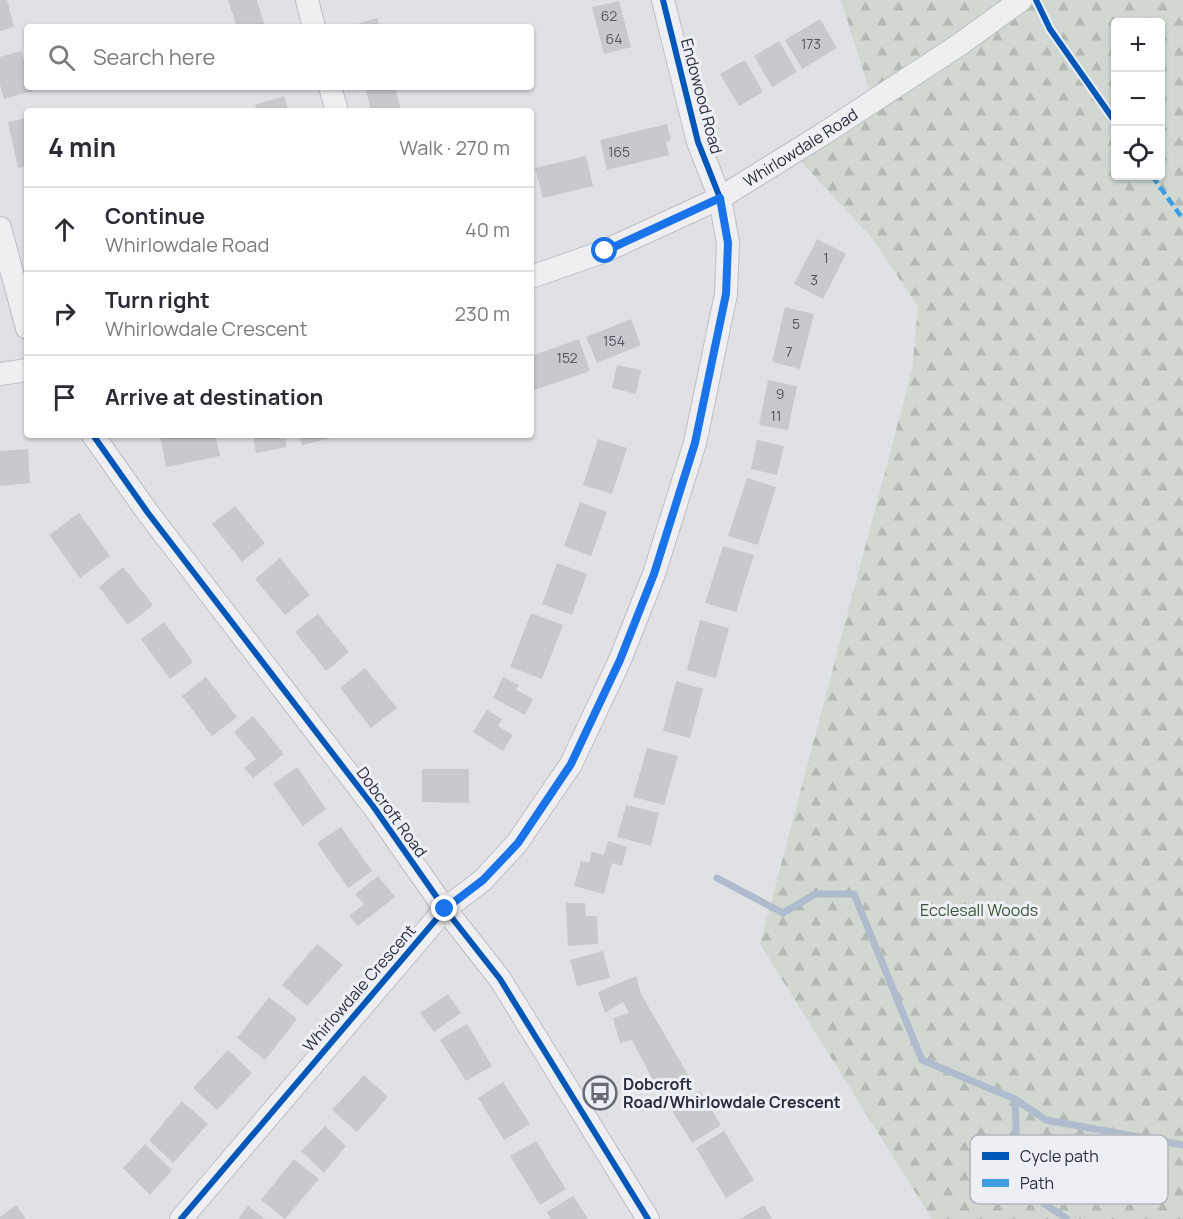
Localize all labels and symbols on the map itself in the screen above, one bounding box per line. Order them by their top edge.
house number: 62 [601,6,617,25]
house number: 64 [606,29,622,48]
house number: 173 [801,34,821,53]
street label: Endowood Road [676,36,728,156]
street label: Whirlowdale Road [739,103,862,192]
house number: 165 [608,142,630,161]
route start [591,237,617,263]
house number: 1 [823,248,829,267]
house number: 3 [810,270,818,289]
house number: 5 [792,314,800,333]
house number: 154 [603,331,625,350]
house number: 7 [785,342,793,361]
house number: 152 [556,348,578,367]
house number: 9 [776,384,784,403]
house number: 11 [771,406,781,425]
street label: Dobcroft Road [352,762,432,862]
route end [431,895,457,921]
park label: Ecclesall Woods [920,899,1038,921]
street label: Whirlowdale Crescent [298,920,420,1056]
place label: Dobcroft Road/Whirlowdale Crescent [623,1073,841,1113]
bus stop icon: Dobcroft Road/Whirlowdale Crescent [582,1075,618,1111]
legend [970,1135,1168,1204]
text: Cycle path [1020,1145,1099,1167]
text: Path [1020,1172,1054,1194]

